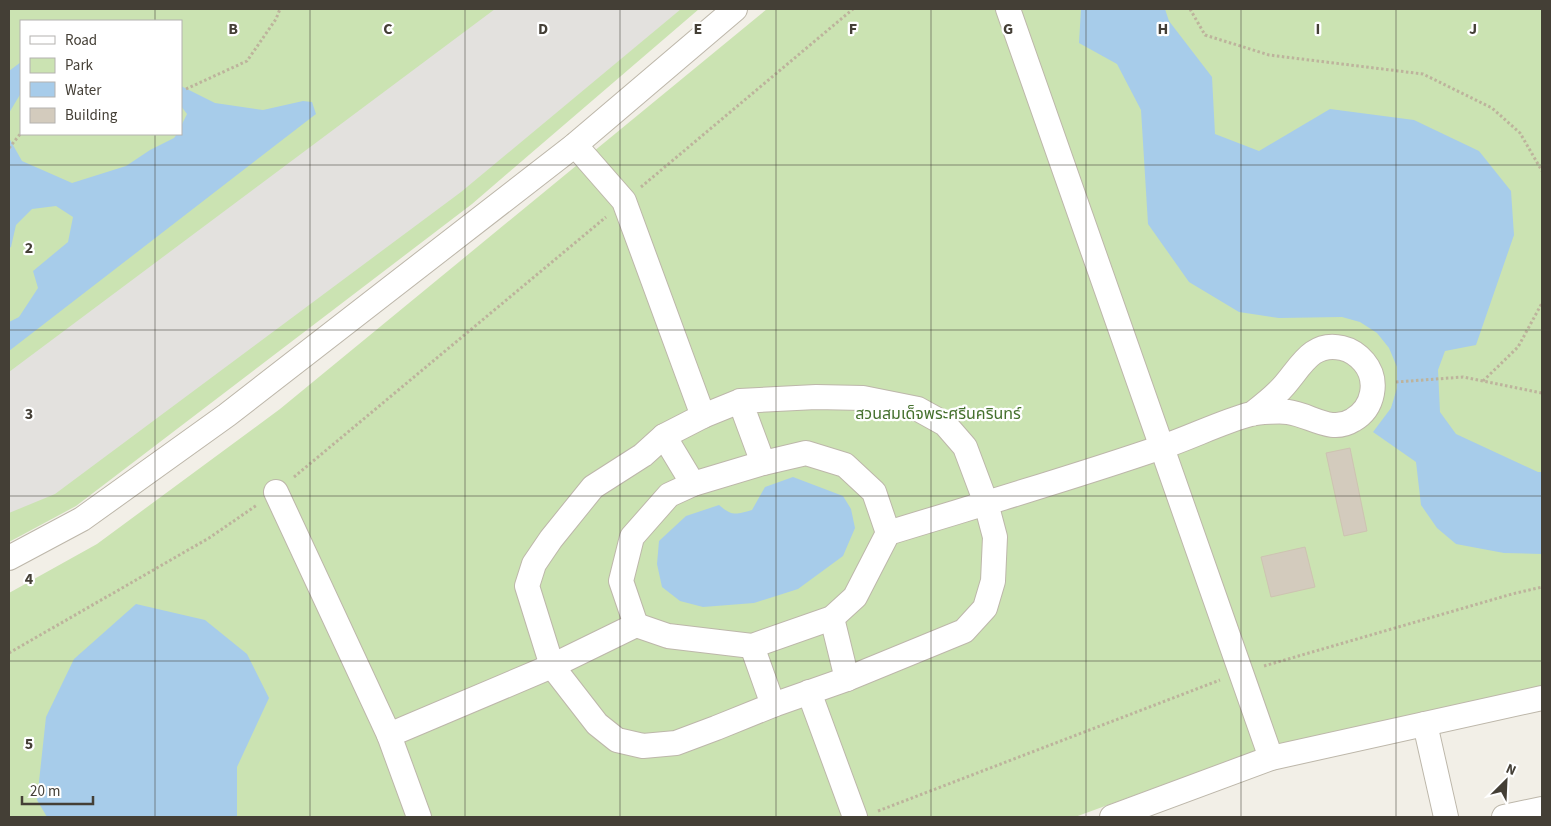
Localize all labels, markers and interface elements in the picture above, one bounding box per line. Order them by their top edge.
text: B [228,18,238,40]
text: C [383,18,393,40]
text: D [538,18,548,40]
text: E [694,18,702,40]
text: F [849,18,857,40]
text: G [1003,18,1013,40]
text: H [1158,18,1168,40]
text: I [1316,18,1320,40]
text: J [1469,18,1477,40]
legend [20,20,182,135]
text: Road [65,30,97,51]
text: Park [65,55,94,76]
text: Water [65,80,102,101]
text: Building [65,105,118,126]
text: 2 [25,237,33,259]
text: 3 [25,403,33,425]
park label: สวนสมเด็จพระศรีนครินทร์ [855,403,1022,425]
text: 4 [25,568,34,590]
text: 5 [25,733,33,755]
north arrow [1481,756,1531,806]
text: N [1503,759,1519,781]
scale bar [22,774,94,806]
text: 20 m [30,781,60,802]

